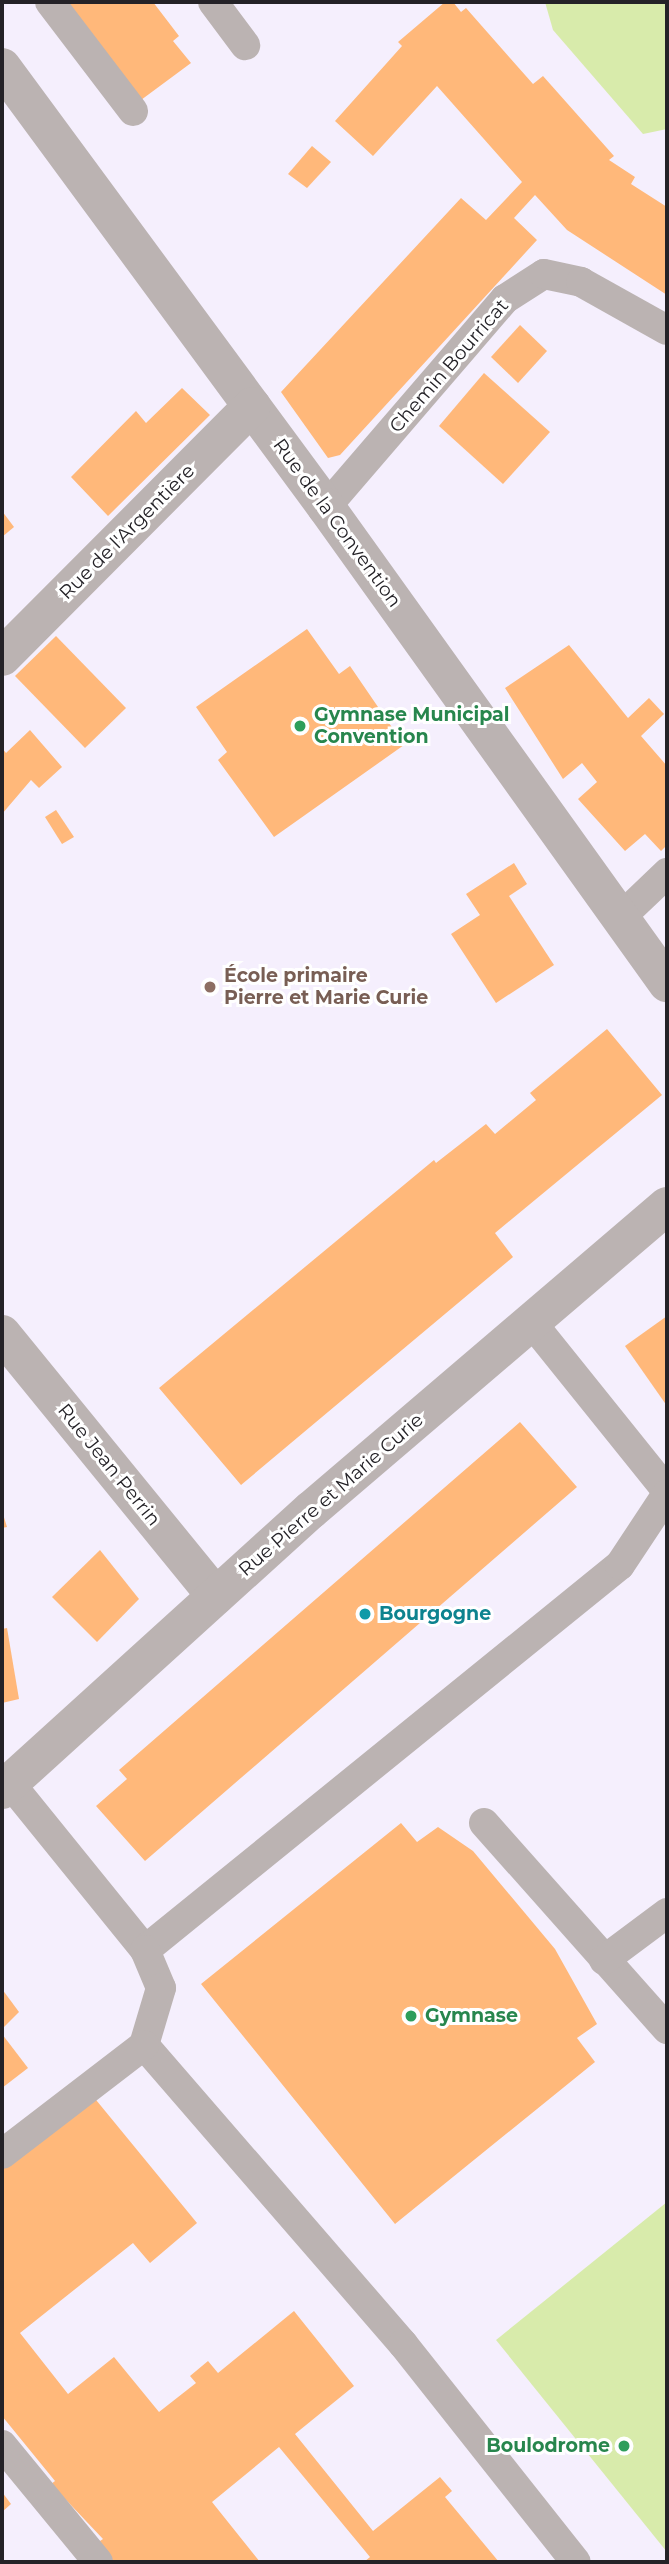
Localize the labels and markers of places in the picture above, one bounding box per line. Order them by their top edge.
place label: Gymnase Municipal Convention [314,704,510,748]
marker: Gymnase Municipal Convention [292,718,308,734]
place label: École primaire Pierre et Marie Curie [224,965,428,1009]
marker: École primaire Pierre et Marie Curie [202,979,218,995]
place label: Bourgogne [379,1603,491,1625]
marker: Bourgogne [357,1606,373,1622]
place label: Gymnase [425,2005,518,2027]
marker: Gymnase [403,2008,419,2024]
place label: Boulodrome [486,2435,610,2457]
marker: Boulodrome [616,2438,632,2454]

